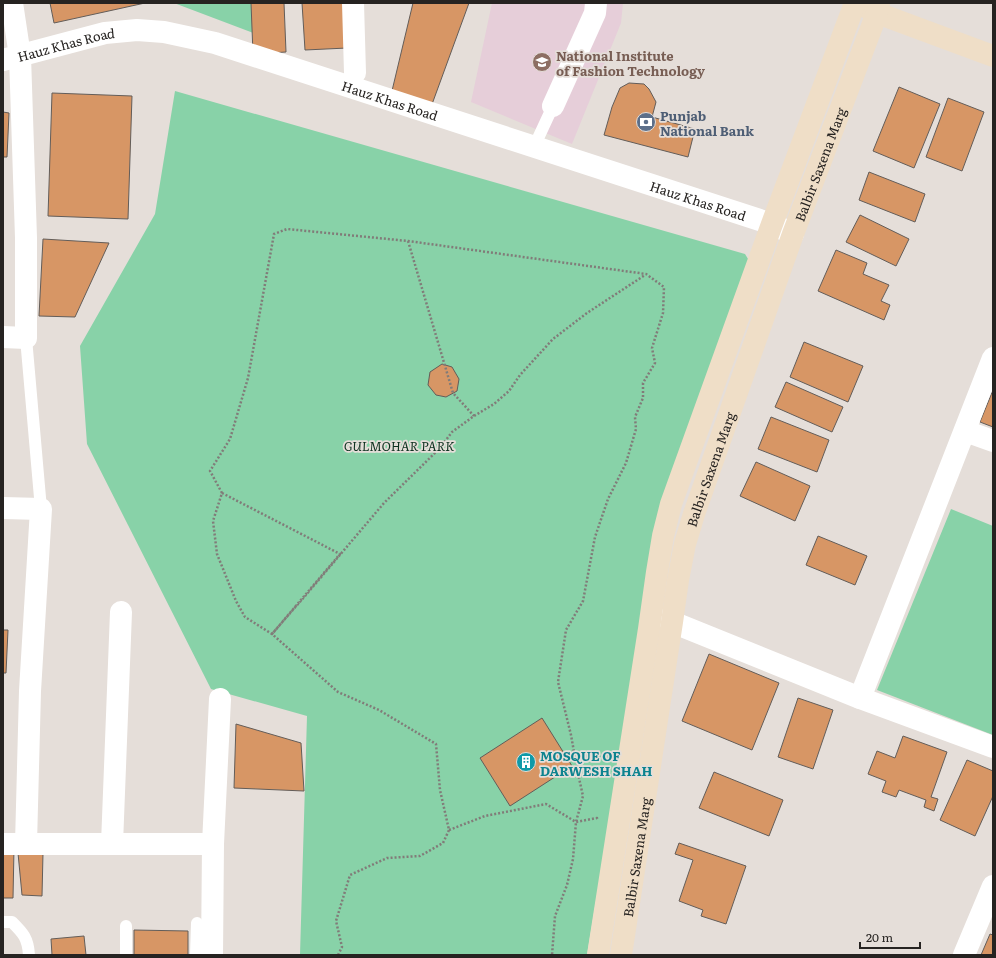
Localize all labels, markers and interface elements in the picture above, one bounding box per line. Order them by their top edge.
street label: Hauz Khas Road [15,23,115,65]
place label: National Institute of Fashion Technology [556,46,705,80]
school or university icon: National Institute of Fashion Technology [531,51,553,73]
street label: Hauz Khas Road [340,75,441,124]
street label: Balbir Saxena Marg [789,104,850,224]
place label: Punjab National Bank [660,106,754,140]
bank icon: Punjab National Bank [635,111,657,133]
street label: Hauz Khas Road [648,176,749,225]
street label: Balbir Saxena Marg [681,408,739,529]
park label: GULMOHAR PARK [344,436,454,455]
place label: MOSQUE OF DARWESH SHAH [540,746,653,780]
building icon: MOSQUE OF DARWESH SHAH [515,751,537,773]
street label: Balbir Saxena Marg [617,795,655,918]
scale bar [860,924,920,950]
text: 20 m [866,928,893,946]

